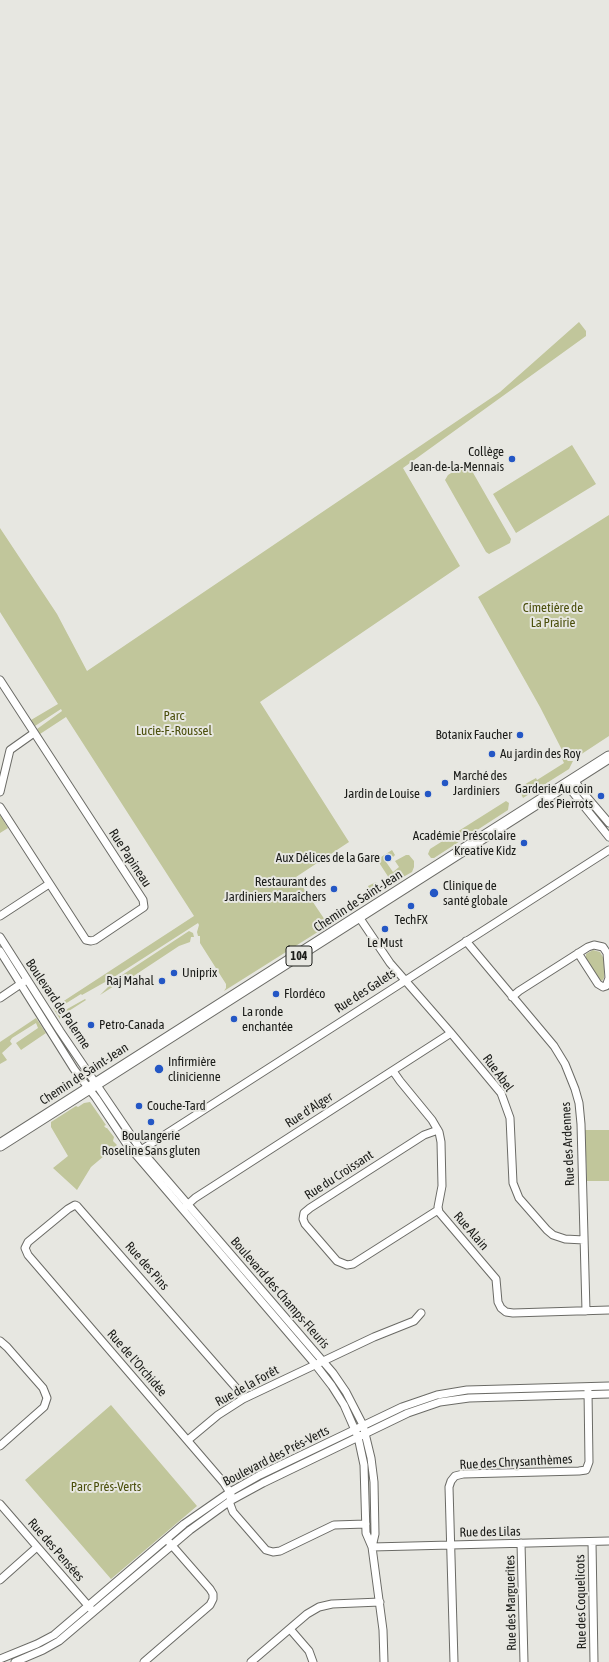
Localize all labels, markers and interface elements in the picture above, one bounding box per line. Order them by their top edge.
place label: Collège Jean-de-la-Mennais [409,444,504,475]
marker: Collège Jean-de-la-Mennais [507,454,517,464]
park label: Cimetière de La Prairie [523,600,583,631]
park label: Parc Lucie-F.-Roussel [136,708,212,739]
place label: Botanix Faucher [435,727,512,743]
marker: Botanix Faucher [515,730,525,740]
place label: Au jardin des Roy [500,746,581,762]
marker: Au jardin des Roy [487,749,497,759]
place label: Marché des Jardiniers [453,768,507,799]
marker: Marché des Jardiniers [440,778,450,788]
place label: Garderie Au coin des Pierrots [515,781,593,812]
place label: Jardin de Louise [344,786,420,802]
marker: Jardin de Louise [423,789,433,799]
marker: Garderie Au coin des Pierrots [596,791,606,801]
street label: Rue Papineau [105,826,155,890]
place label: Académie Préscolaire Kreative Kidz [413,828,516,859]
marker: Académie Préscolaire Kreative Kidz [519,838,529,848]
place label: Aux Délices de la Gare [276,850,380,866]
marker: Aux Délices de la Gare [383,853,393,863]
street label: Chemin de Saint-Jean [311,867,405,935]
place label: Restaurant des Jardiniers Maraîchers [225,874,326,905]
place label: Clinique de santé globale [443,878,508,909]
marker: Restaurant des Jardiniers Maraîchers [329,884,339,894]
marker: Clinique de santé globale [428,887,440,899]
marker: TechFX [406,901,416,911]
place label: TechFX [395,912,427,928]
marker: Le Must [380,924,390,934]
place label: Le Must [367,935,403,951]
road number: 104 [286,946,312,966]
street label: Boulevard de Palerme [22,956,94,1052]
place label: Uniprix [182,965,217,981]
street label: Rue des Galets [332,966,398,1016]
marker: Uniprix [169,968,179,978]
place label: Raj Mahal [106,973,154,989]
marker: Raj Mahal [157,976,167,986]
place label: Flordéco [284,986,325,1002]
marker: Flordéco [271,989,281,999]
place label: La ronde enchantée [242,1004,293,1035]
marker: La ronde enchantée [229,1014,239,1024]
place label: Petro-Canada [99,1017,165,1033]
marker: Petro-Canada [86,1020,96,1030]
street label: Chemin de Saint-Jean [37,1040,131,1108]
street label: Rue Abel [479,1051,517,1095]
place label: Infirmière clinicienne [168,1054,221,1085]
marker: Infirmière clinicienne [153,1063,165,1075]
street label: Rue d'Alger [282,1089,336,1131]
place label: Couche-Tard [147,1098,206,1114]
marker: Couche-Tard [134,1101,144,1111]
street label: Rue des Ardennes [558,1102,578,1186]
marker: Boulangerie Roseline Sans gluten [146,1117,156,1127]
place label: Boulangerie Roseline Sans gluten [102,1128,200,1159]
street label: Rue du Croissant [302,1147,376,1203]
street label: Rue Alain [450,1209,492,1253]
street label: Boulevard des Champs-Fleuris [227,1234,333,1352]
street label: Rue des Pins [122,1239,172,1293]
street label: Rue de l'Orchidée [104,1326,170,1400]
street label: Rue de la Forêt [213,1362,281,1410]
street label: Boulevard des Prés-Verts [220,1422,332,1490]
street label: Rue des Chrysanthèmes [459,1451,573,1473]
park label: Parc Prés-Verts [71,1479,141,1495]
street label: Rue des Pensées [24,1515,88,1585]
street label: Rue des Lilas [459,1524,521,1540]
street label: Rue des Coquelicots [572,1554,590,1650]
street label: Rue des Marguerites [502,1555,520,1651]

